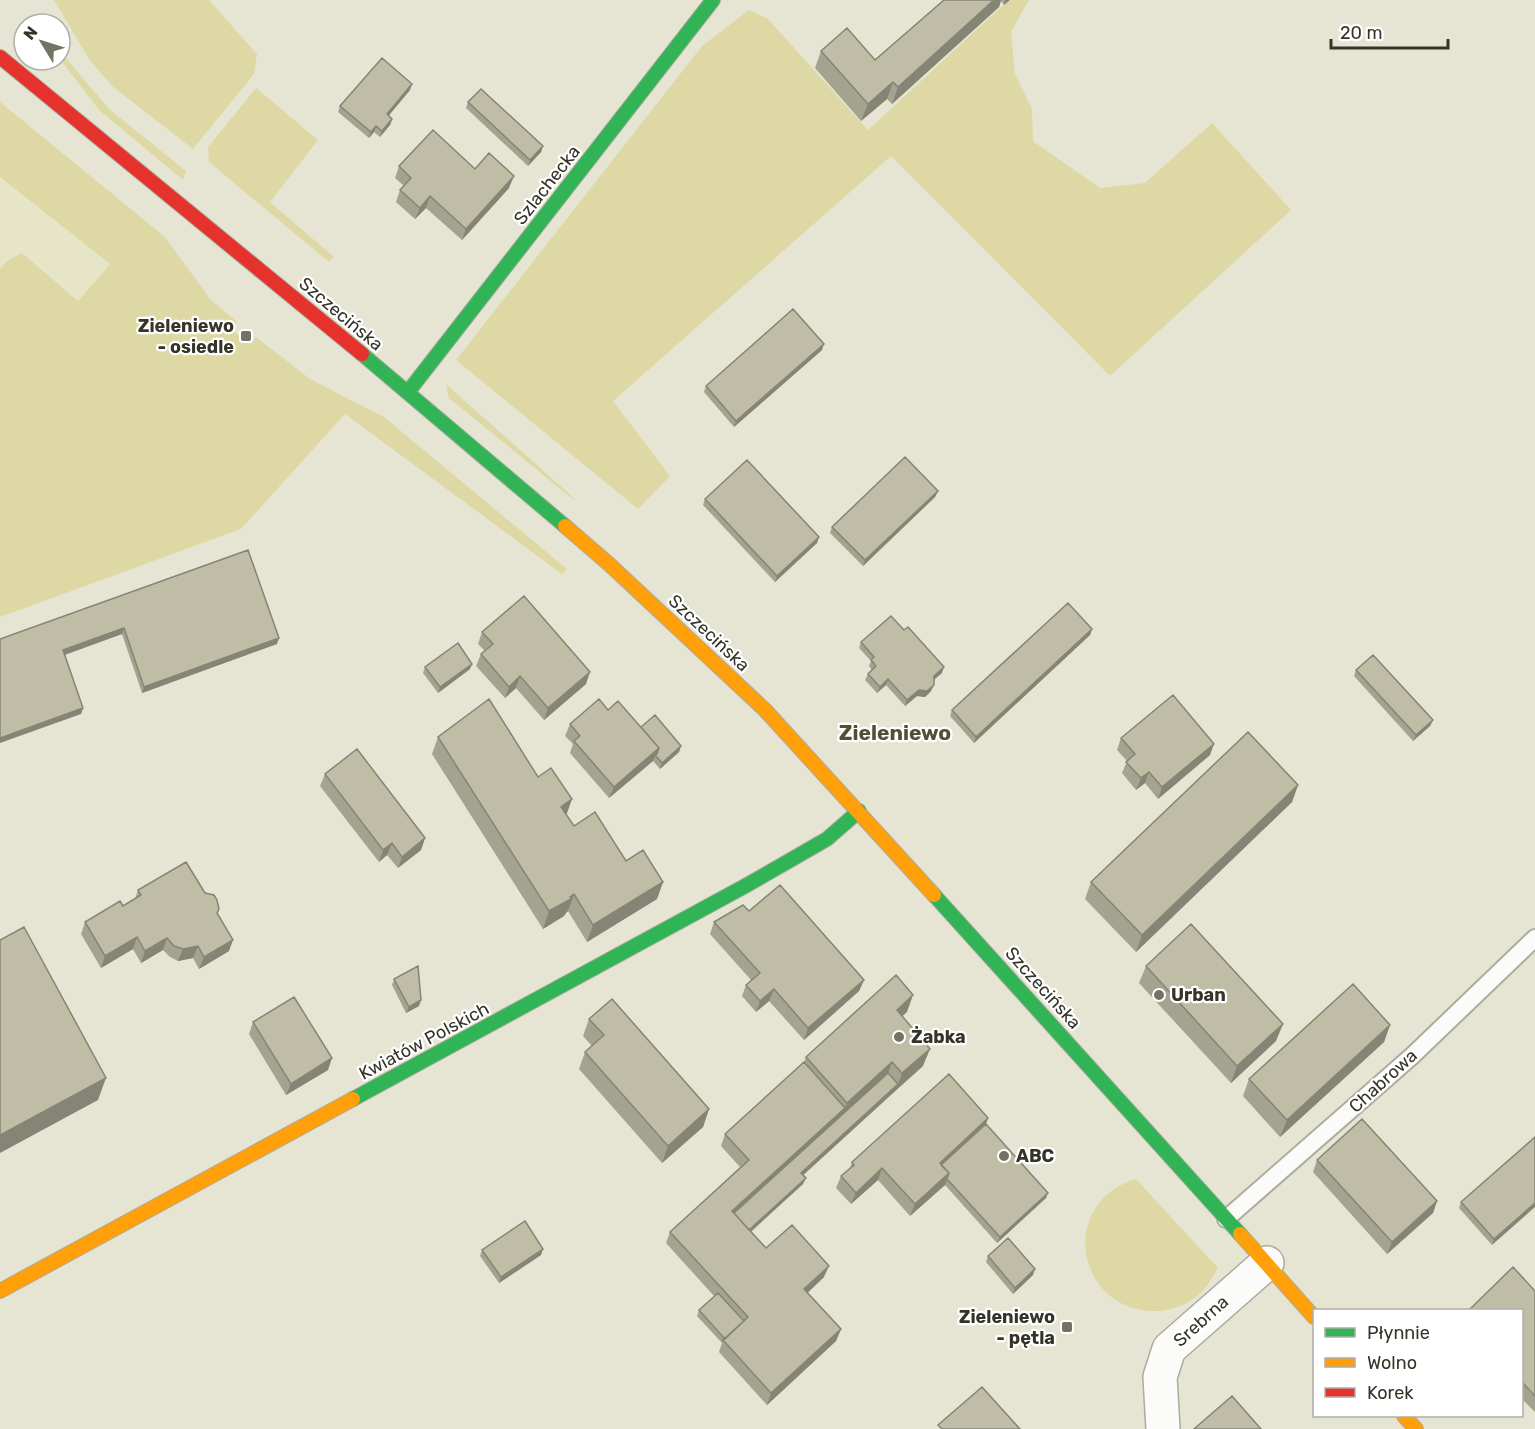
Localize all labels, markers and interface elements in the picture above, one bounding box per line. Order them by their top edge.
north arrow [12,12,72,72]
scale bar [1331,12,1448,50]
text: 20 m [1340,22,1382,44]
text: N [20,23,42,43]
street label: Szlachecka [509,141,585,229]
street label: Szczecińska [295,273,387,355]
place label: Zieleniewo - osiedle [138,315,234,358]
marker: Zieleniewo - osiedle [239,329,253,343]
street label: Szczecińska [664,590,754,676]
district label: Zieleniewo [839,720,951,745]
street label: Szczecińska [1000,942,1086,1034]
place label: Urban [1171,984,1226,1006]
marker: Urban [1152,988,1166,1002]
street label: Kwiatów Polskich [355,997,493,1085]
place label: Żabka [911,1026,966,1048]
marker: Żabka [892,1030,906,1044]
street label: Chabrowa [1344,1045,1422,1117]
place label: ABC [1016,1145,1055,1167]
marker: ABC [997,1149,1011,1163]
street label: Srebrna [1169,1291,1233,1351]
place label: Zieleniewo - pętla [959,1306,1055,1349]
legend [1313,1309,1523,1417]
marker: Zieleniewo - pętla [1060,1320,1074,1334]
text: Płynnie [1367,1322,1430,1344]
text: Wolno [1367,1352,1417,1374]
text: Korek [1367,1382,1414,1404]

